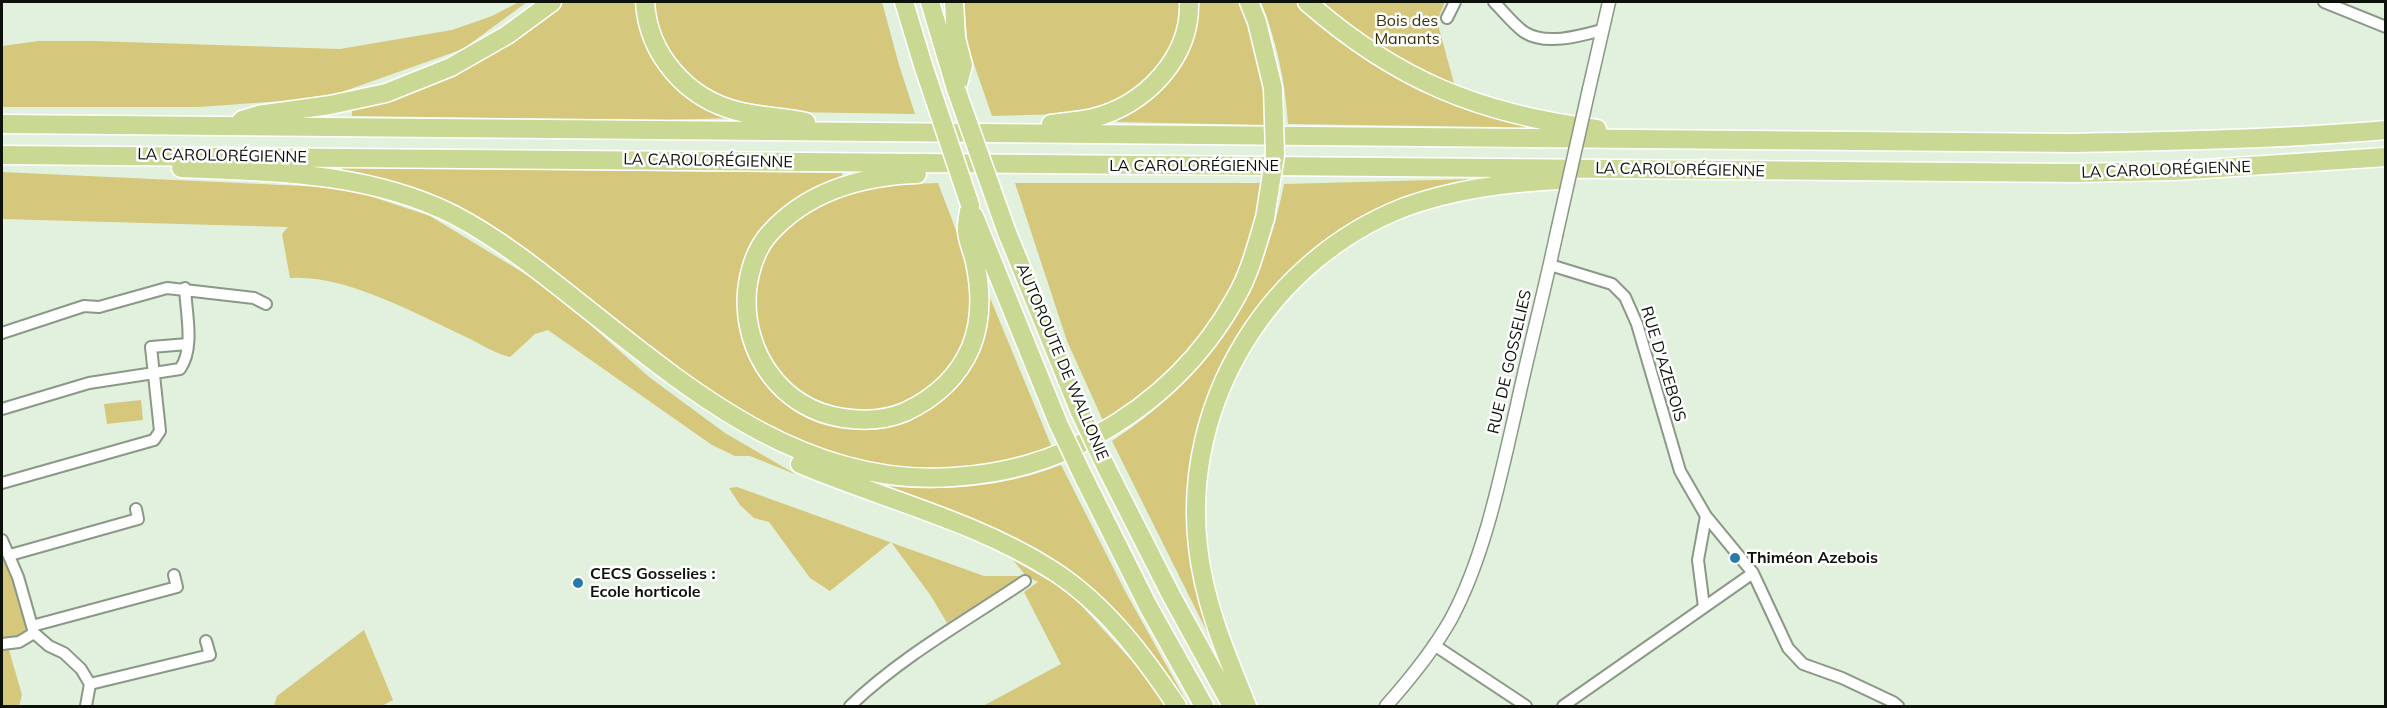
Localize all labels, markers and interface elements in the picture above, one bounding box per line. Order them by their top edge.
park label: Bois des Manants [1374,11,1440,49]
street label: LA CAROLORÉGIENNE [137,145,307,167]
street label: LA CAROLORÉGIENNE [623,150,793,172]
street label: LA CAROLORÉGIENNE [1109,156,1279,176]
street label: LA CAROLORÉGIENNE [2081,157,2251,183]
street label: LA CAROLORÉGIENNE [1595,159,1765,181]
street label: AUTOROUTE DE WALLONIE [1012,261,1112,463]
street label: RUE DE GOSSELIES [1484,288,1536,436]
street label: RUE D'AZEBOIS [1636,304,1690,424]
place label: Thiméon Azebois [1747,548,1878,568]
marker: Thiméon Azebois [1728,551,1742,565]
place label: CECS Gosselies : Ecole horticole [590,564,715,602]
marker: CECS Gosselies : Ecole horticole [571,576,585,590]

